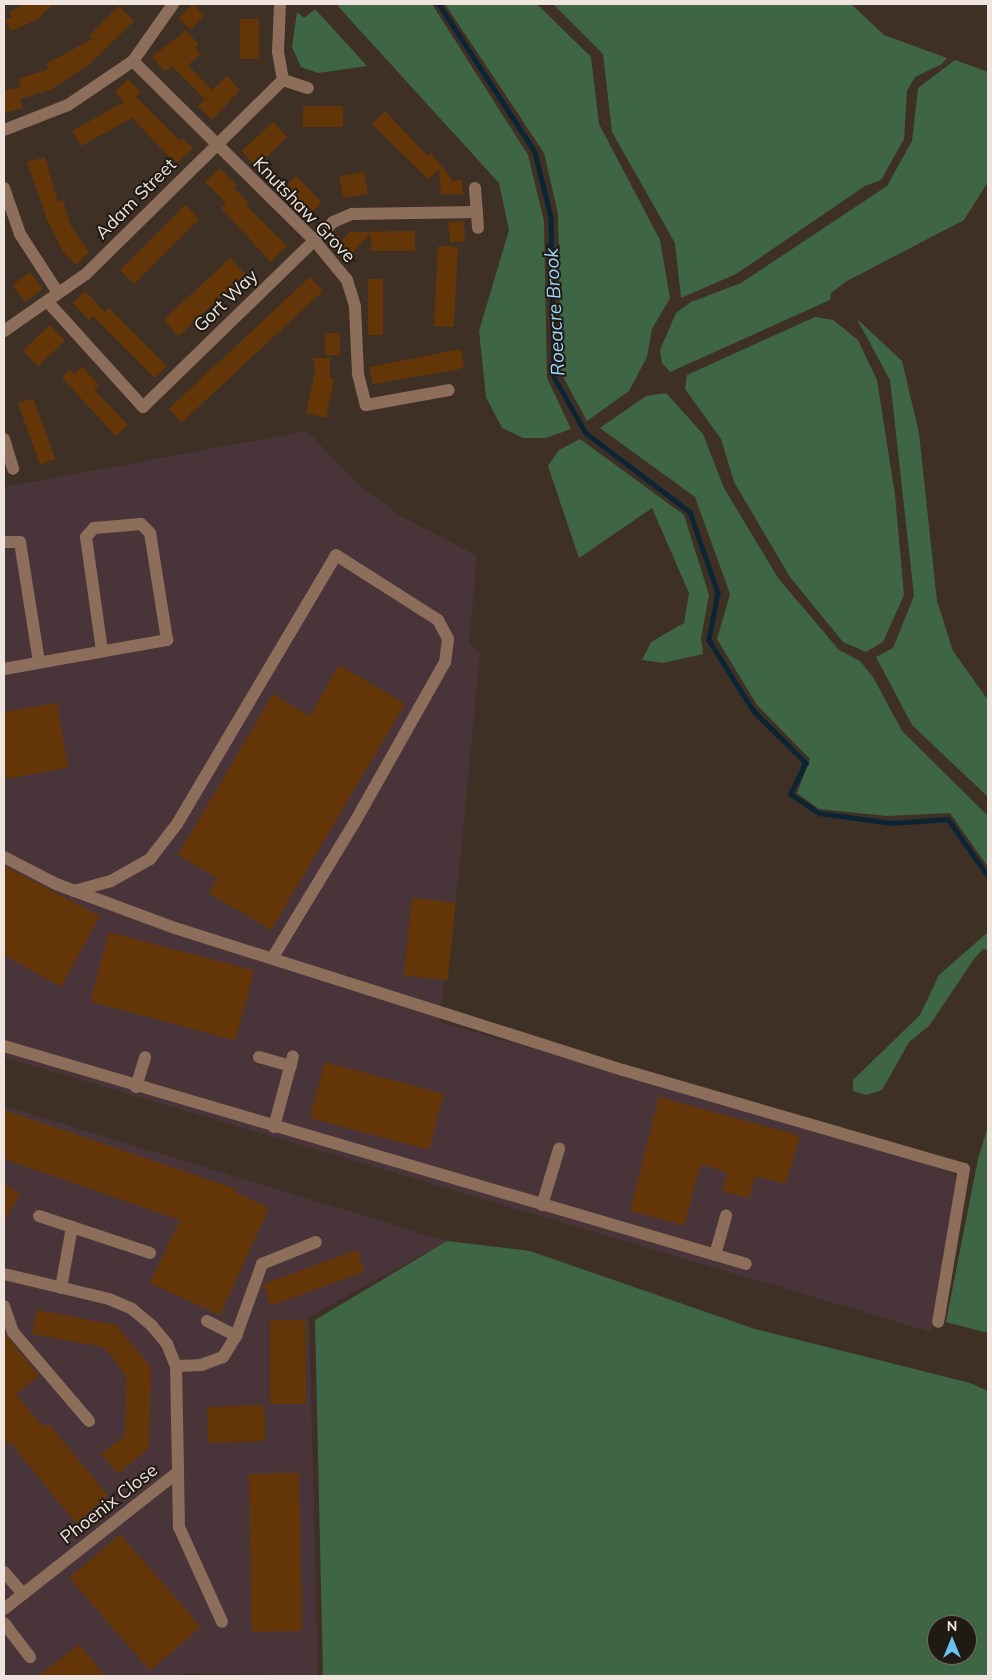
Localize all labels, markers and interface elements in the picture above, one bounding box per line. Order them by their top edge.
street label: Knutshaw Grove [248,153,360,267]
street label: Adam Street [91,154,181,244]
water label: Roeacre Brook [540,247,570,377]
street label: Gort Way [189,265,263,337]
street label: Phoenix Close [56,1459,162,1549]
north arrow [927,1615,977,1665]
text: N [947,1617,957,1635]

